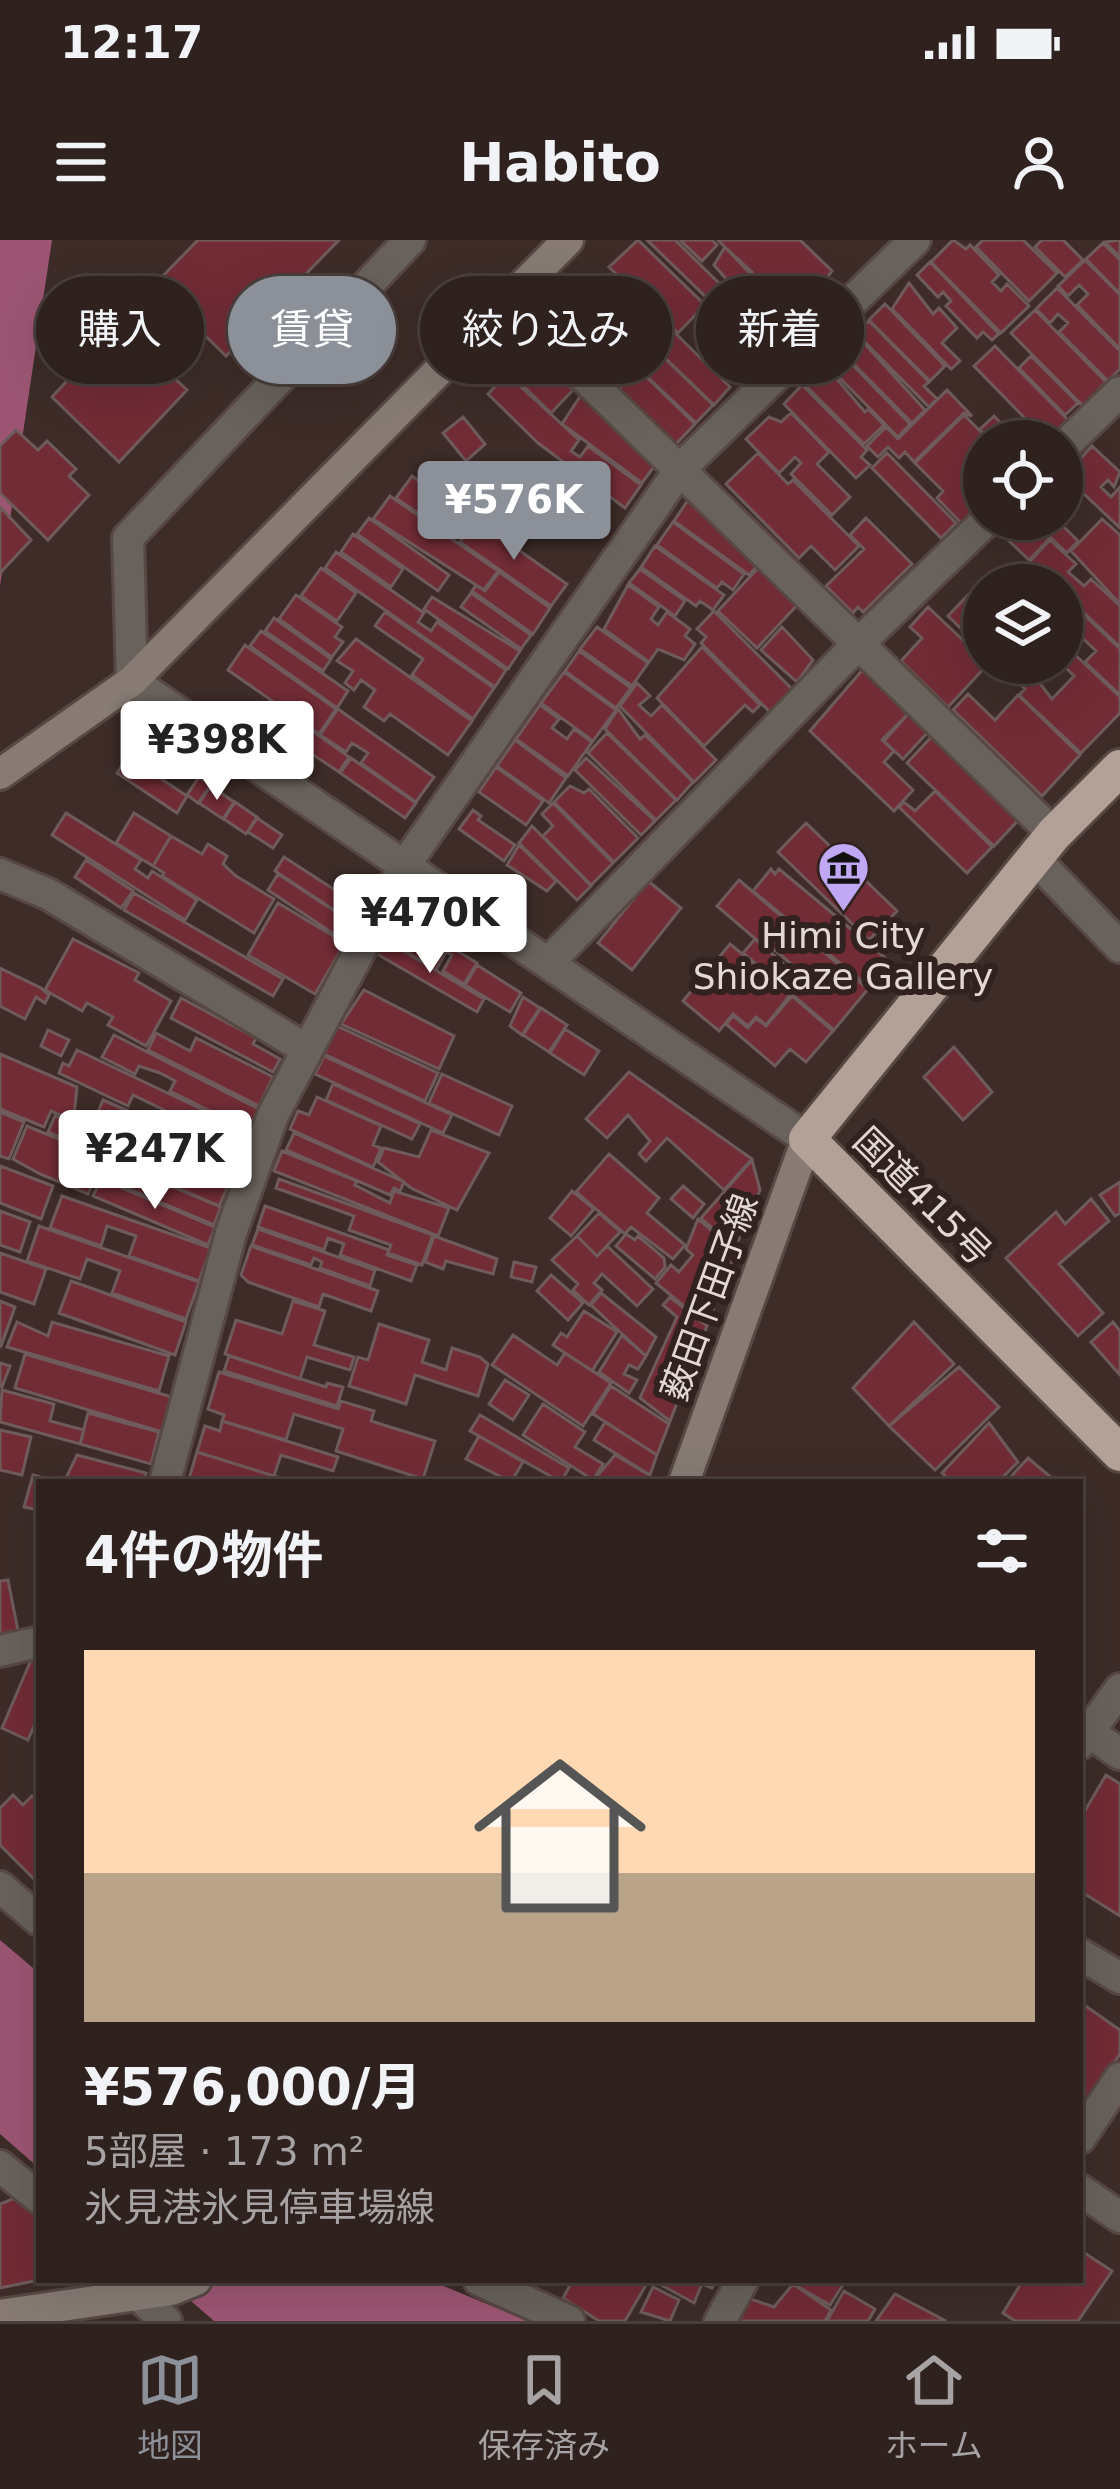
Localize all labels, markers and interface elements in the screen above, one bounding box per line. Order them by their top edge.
text: 12:17 [60,16,203,69]
icon: menu [48,129,114,195]
icon: person [1006,129,1072,195]
text: Habito [459,131,661,194]
chip: 購入 [36,276,204,384]
chip: 賃貸 [228,276,396,384]
chip: 絞り込み [420,276,672,384]
chip: 新着 [696,276,864,384]
map controls [963,420,1083,684]
button: locate [963,420,1083,540]
pin: ¥576K [430,461,598,563]
text: ¥576K [445,477,583,522]
button: layers [963,564,1083,684]
pin: ¥398K [133,701,301,803]
text: ¥398K [148,717,286,762]
museum icon: Himi City Shiokaze Gallery [815,839,871,913]
pin: ¥470K [346,874,514,976]
text: ¥470K [361,890,499,935]
place label: Himi City Shiokaze Gallery [693,915,993,997]
pin: ¥247K [71,1110,239,1212]
street label: 国道415号 [846,1119,1000,1273]
text: ¥247K [86,1126,224,1171]
street label: 薮田下田子線 [653,1189,766,1406]
icon: filters [969,1518,1035,1584]
text: 4件の物件 [84,1526,324,1585]
icon: home [452,1728,668,1944]
text: ¥576,000/月 [84,2058,421,2117]
text: 5部屋 · 173 m² [84,2129,364,2174]
text: 氷見港氷見停車場線 [84,2185,435,2230]
tab: 地図 [137,2347,203,2467]
tab: 保存済み [478,2347,610,2467]
tab: ホーム [885,2347,983,2467]

